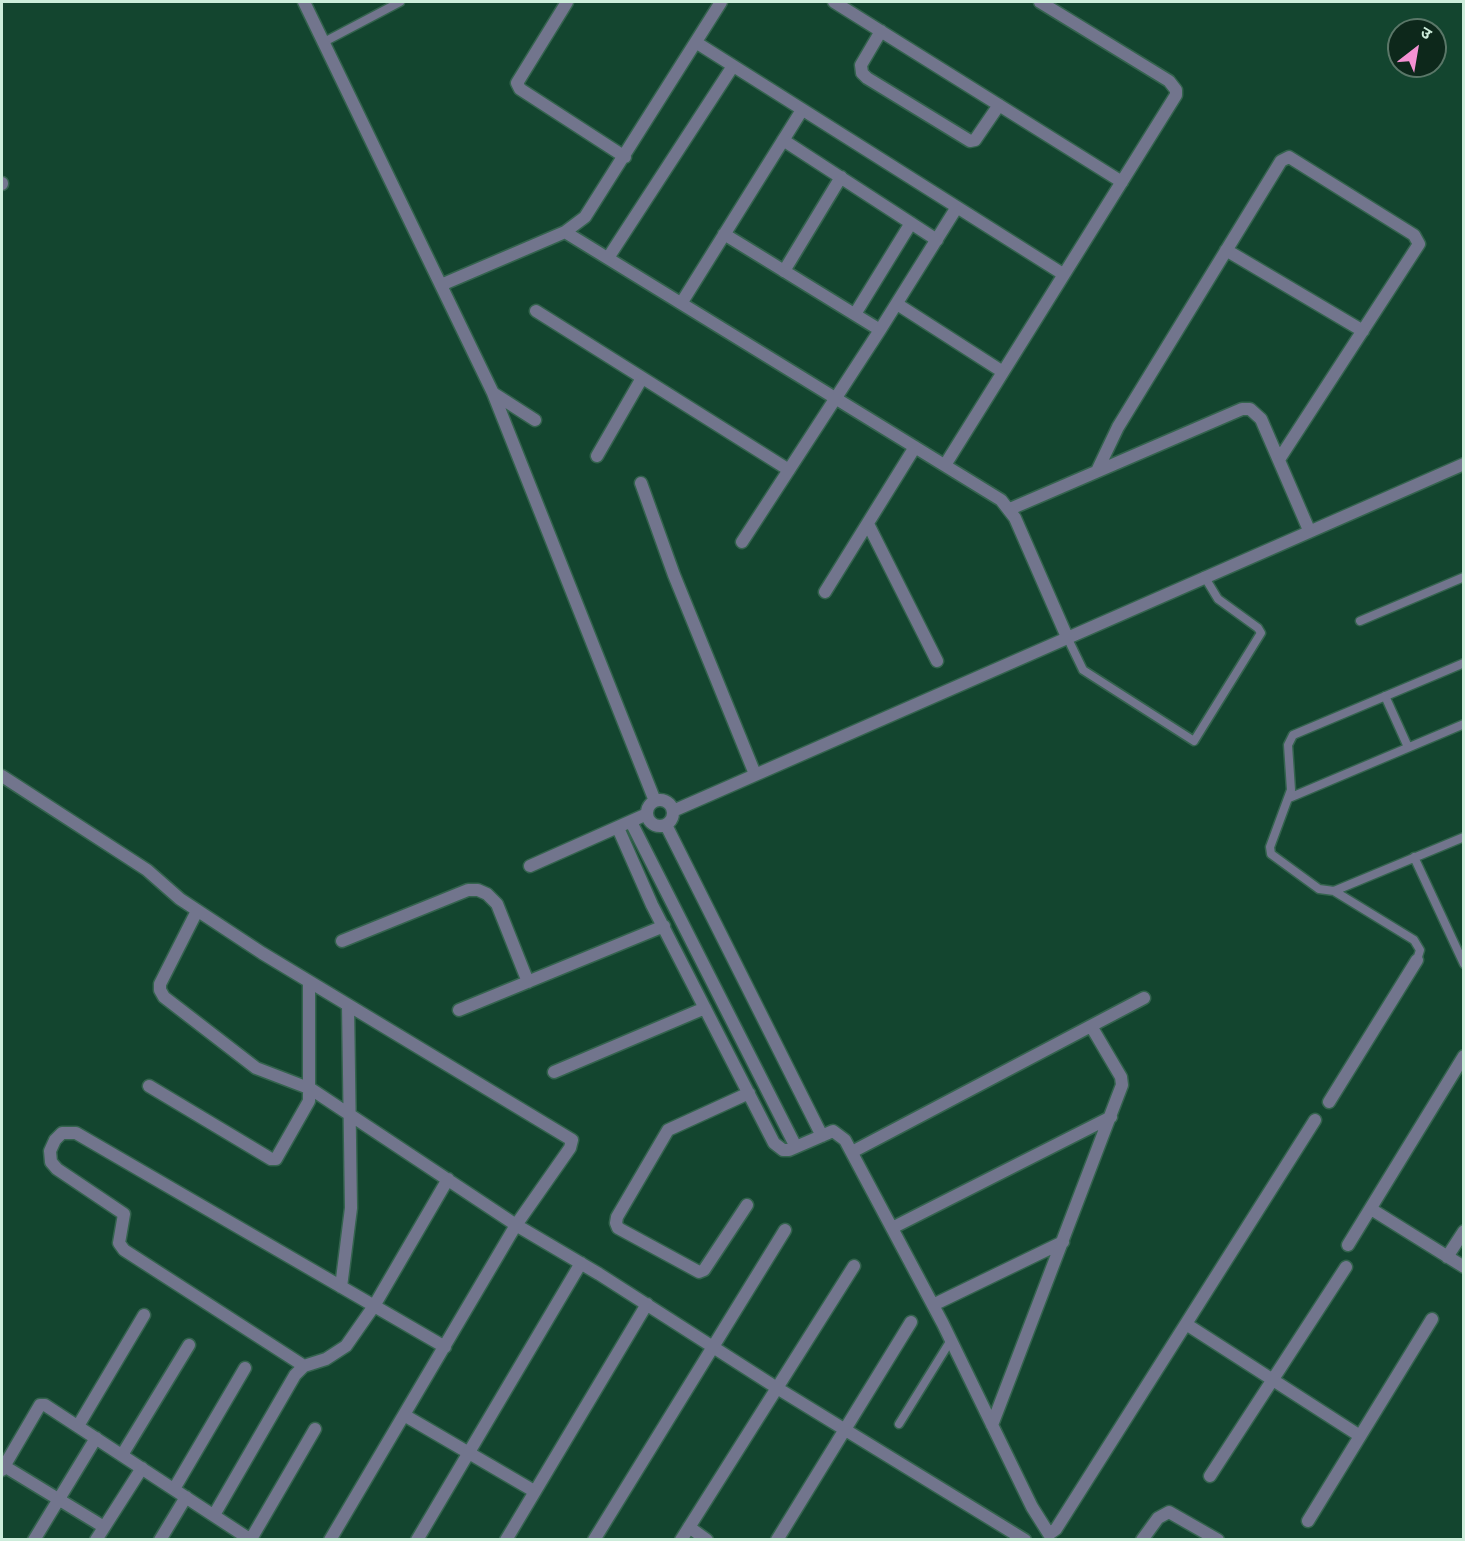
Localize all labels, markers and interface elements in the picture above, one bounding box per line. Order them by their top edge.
north arrow [1387,18,1447,78]
text: उ [1417,23,1434,44]

